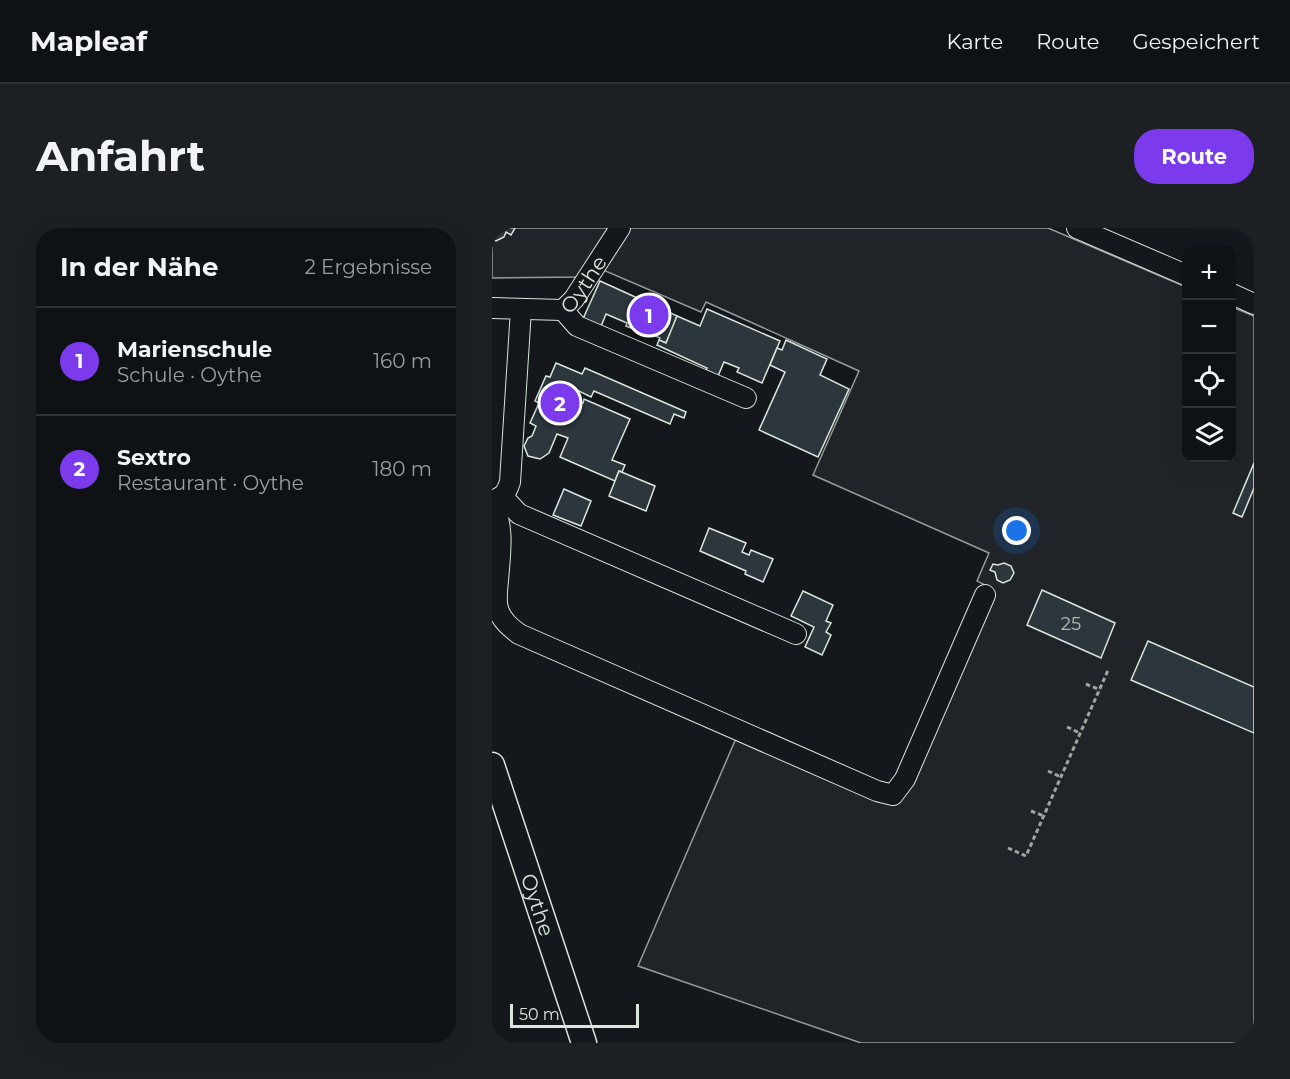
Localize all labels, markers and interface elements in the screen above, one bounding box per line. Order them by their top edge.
text: Mapleaf [30,24,147,58]
text: Karte [947,29,1003,54]
text: Route [1036,29,1099,54]
text: Gespeichert [1132,29,1260,54]
button: Route [1134,129,1254,184]
text: Anfahrt [36,130,205,182]
map controls [1182,246,1236,462]
button: + [1182,246,1236,300]
street label: Oythe [555,250,612,318]
text: In der Nähe [60,251,218,283]
text: 2 Ergebnisse [304,255,432,279]
pin: 1 [630,292,668,338]
button: − [1182,300,1236,354]
text: Marienschule [117,336,272,363]
text: 1 [76,349,83,373]
text: 160 m [373,349,432,373]
button: locate [1182,354,1236,408]
text: Schule · Oythe [117,363,262,387]
pin: 2 [540,380,580,426]
button: layers [1182,408,1236,462]
text: Sextro [117,444,191,471]
text: 2 [74,457,85,481]
text: 180 m [372,457,432,481]
text: Restaurant · Oythe [117,471,304,495]
your location [1002,516,1031,545]
house number: 25 [1061,613,1081,635]
street label: Oythe [516,870,560,939]
scale bar [510,1001,639,1028]
text: 50 m [519,1005,560,1024]

